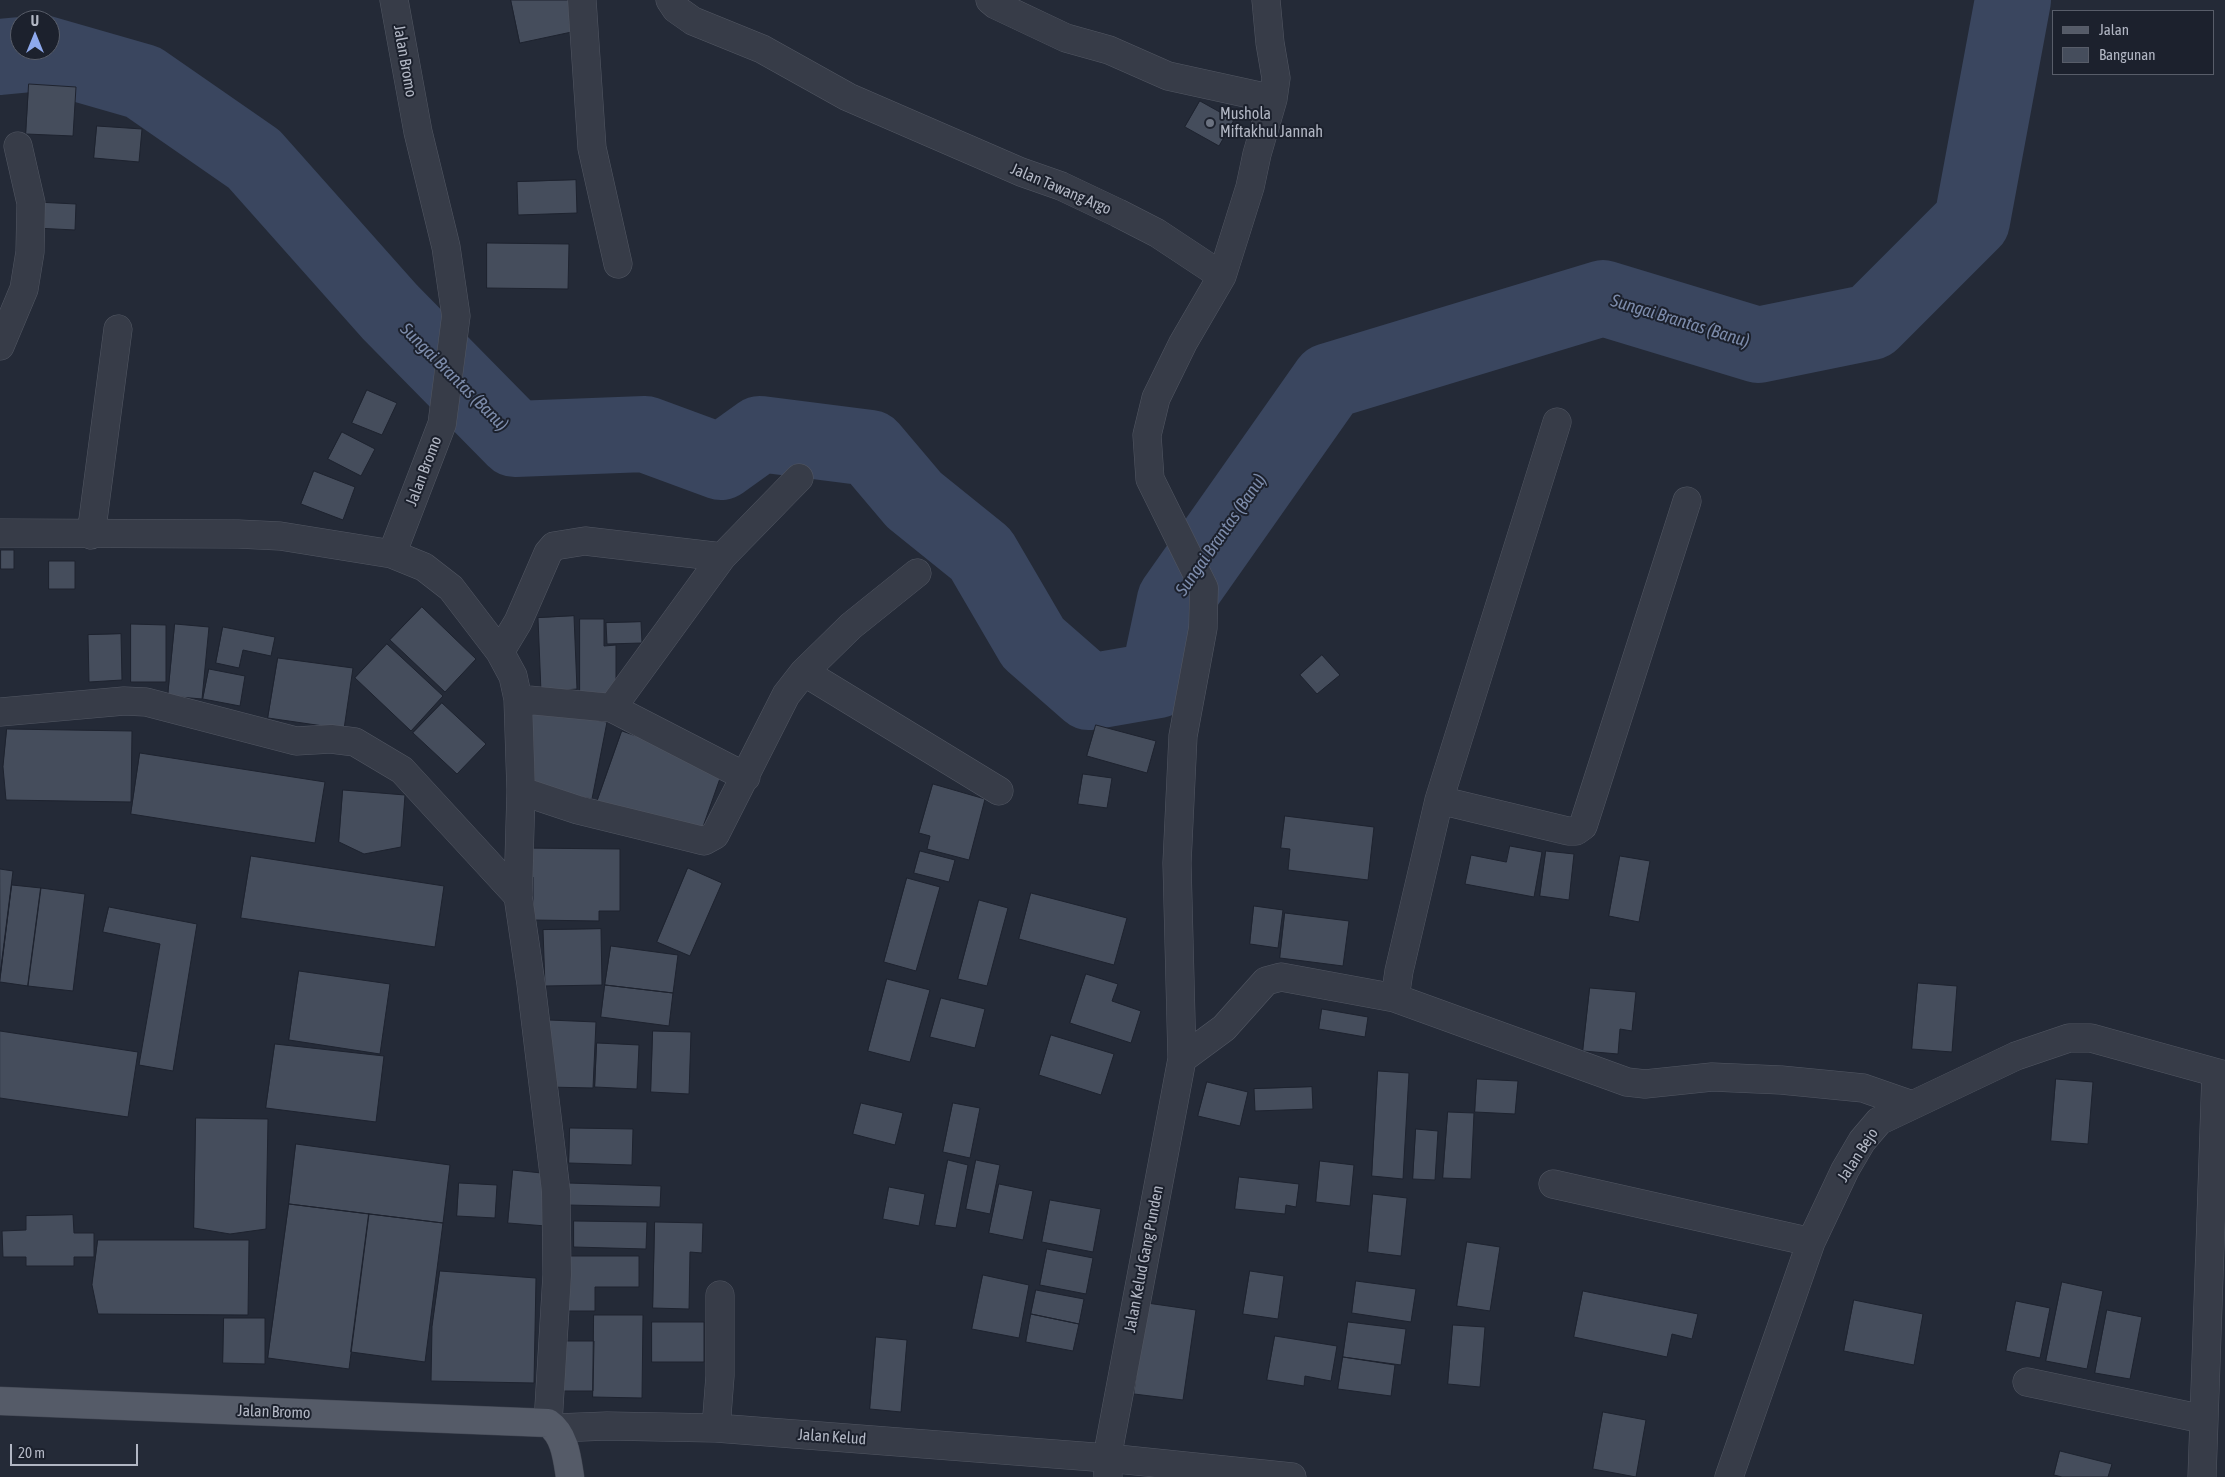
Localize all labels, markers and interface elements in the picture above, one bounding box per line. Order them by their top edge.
north arrow [10,10,60,60]
legend [2052,10,2215,75]
text: U [31,13,39,29]
text: Jalan [2099,21,2129,38]
street label: Jalan Bromo [389,23,421,99]
text: Bangunan [2099,46,2156,63]
place label: Mushola Miftakhul Jannah [1220,104,1323,142]
marker: Mushola Miftakhul Jannah [1204,117,1216,129]
street label: Jalan Tawang Argo [1008,159,1114,219]
water label: Sungai Brantas (Banu) [1608,290,1752,352]
water label: Sungai Brantas (Banu) [396,319,512,435]
street label: Jalan Bromo [402,433,446,509]
water label: Sungai Brantas (Banu) [1171,470,1271,600]
street label: Jalan Bejo [1834,1125,1882,1185]
street label: Jalan Kelud Gang Punden [1120,1184,1168,1334]
street label: Jalan Bromo [237,1401,311,1423]
street label: Jalan Kelud [797,1425,867,1449]
scale bar [12,1434,140,1466]
text: 20 m [18,1444,45,1461]

